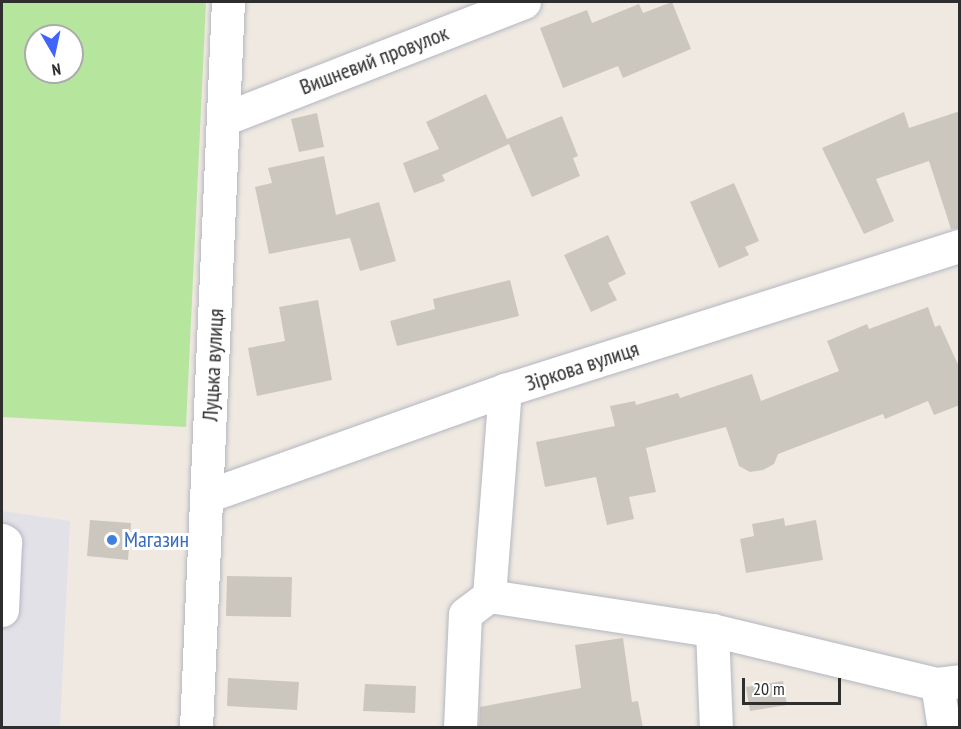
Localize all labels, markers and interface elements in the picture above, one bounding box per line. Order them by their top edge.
street label: Вишневий провулок [296,20,452,100]
north arrow [24,24,84,84]
text: N [51,59,62,80]
street label: Луцька вулиця [197,308,229,422]
street label: Зіркова вулиця [522,335,642,397]
place label: Магазин [124,527,189,553]
marker: Магазин [105,533,119,547]
scale bar [745,666,844,704]
text: 20 m [753,677,785,700]

